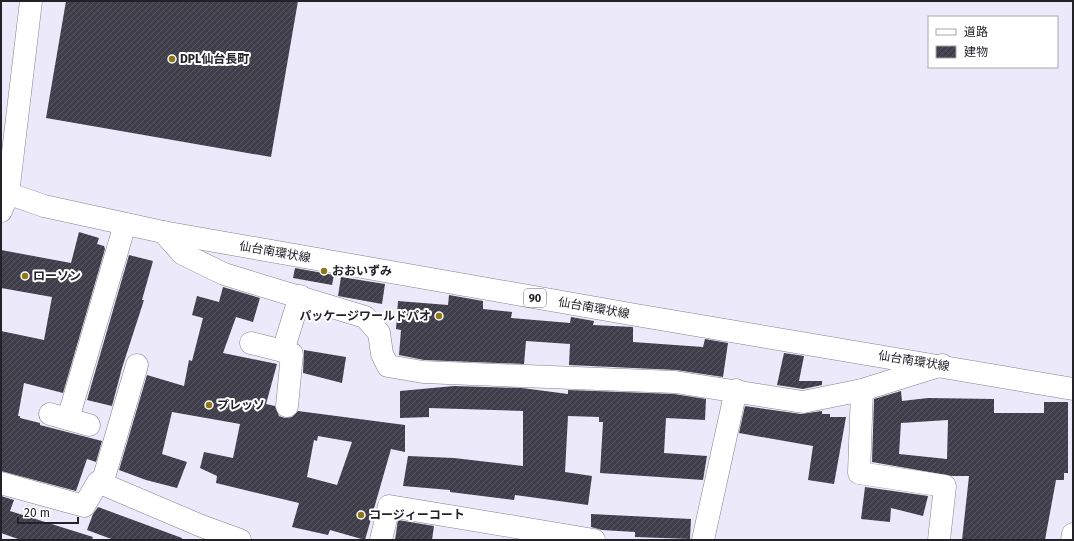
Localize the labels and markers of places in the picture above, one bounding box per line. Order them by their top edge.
place label: DPL仙台長町 [180,52,249,66]
marker: DPL仙台長町 [167,54,177,64]
place label: おおいずみ [332,264,392,278]
marker: おおいずみ [319,266,329,276]
place label: ローソン [33,269,81,283]
marker: ローソン [20,271,30,281]
place label: パッケージワールドパオ [299,309,431,323]
marker: パッケージワールドパオ [434,311,444,321]
place label: プレッソ [217,398,265,412]
marker: プレッソ [204,400,214,410]
place label: コージィーコート [369,508,465,522]
marker: コージィーコート [356,510,366,520]

